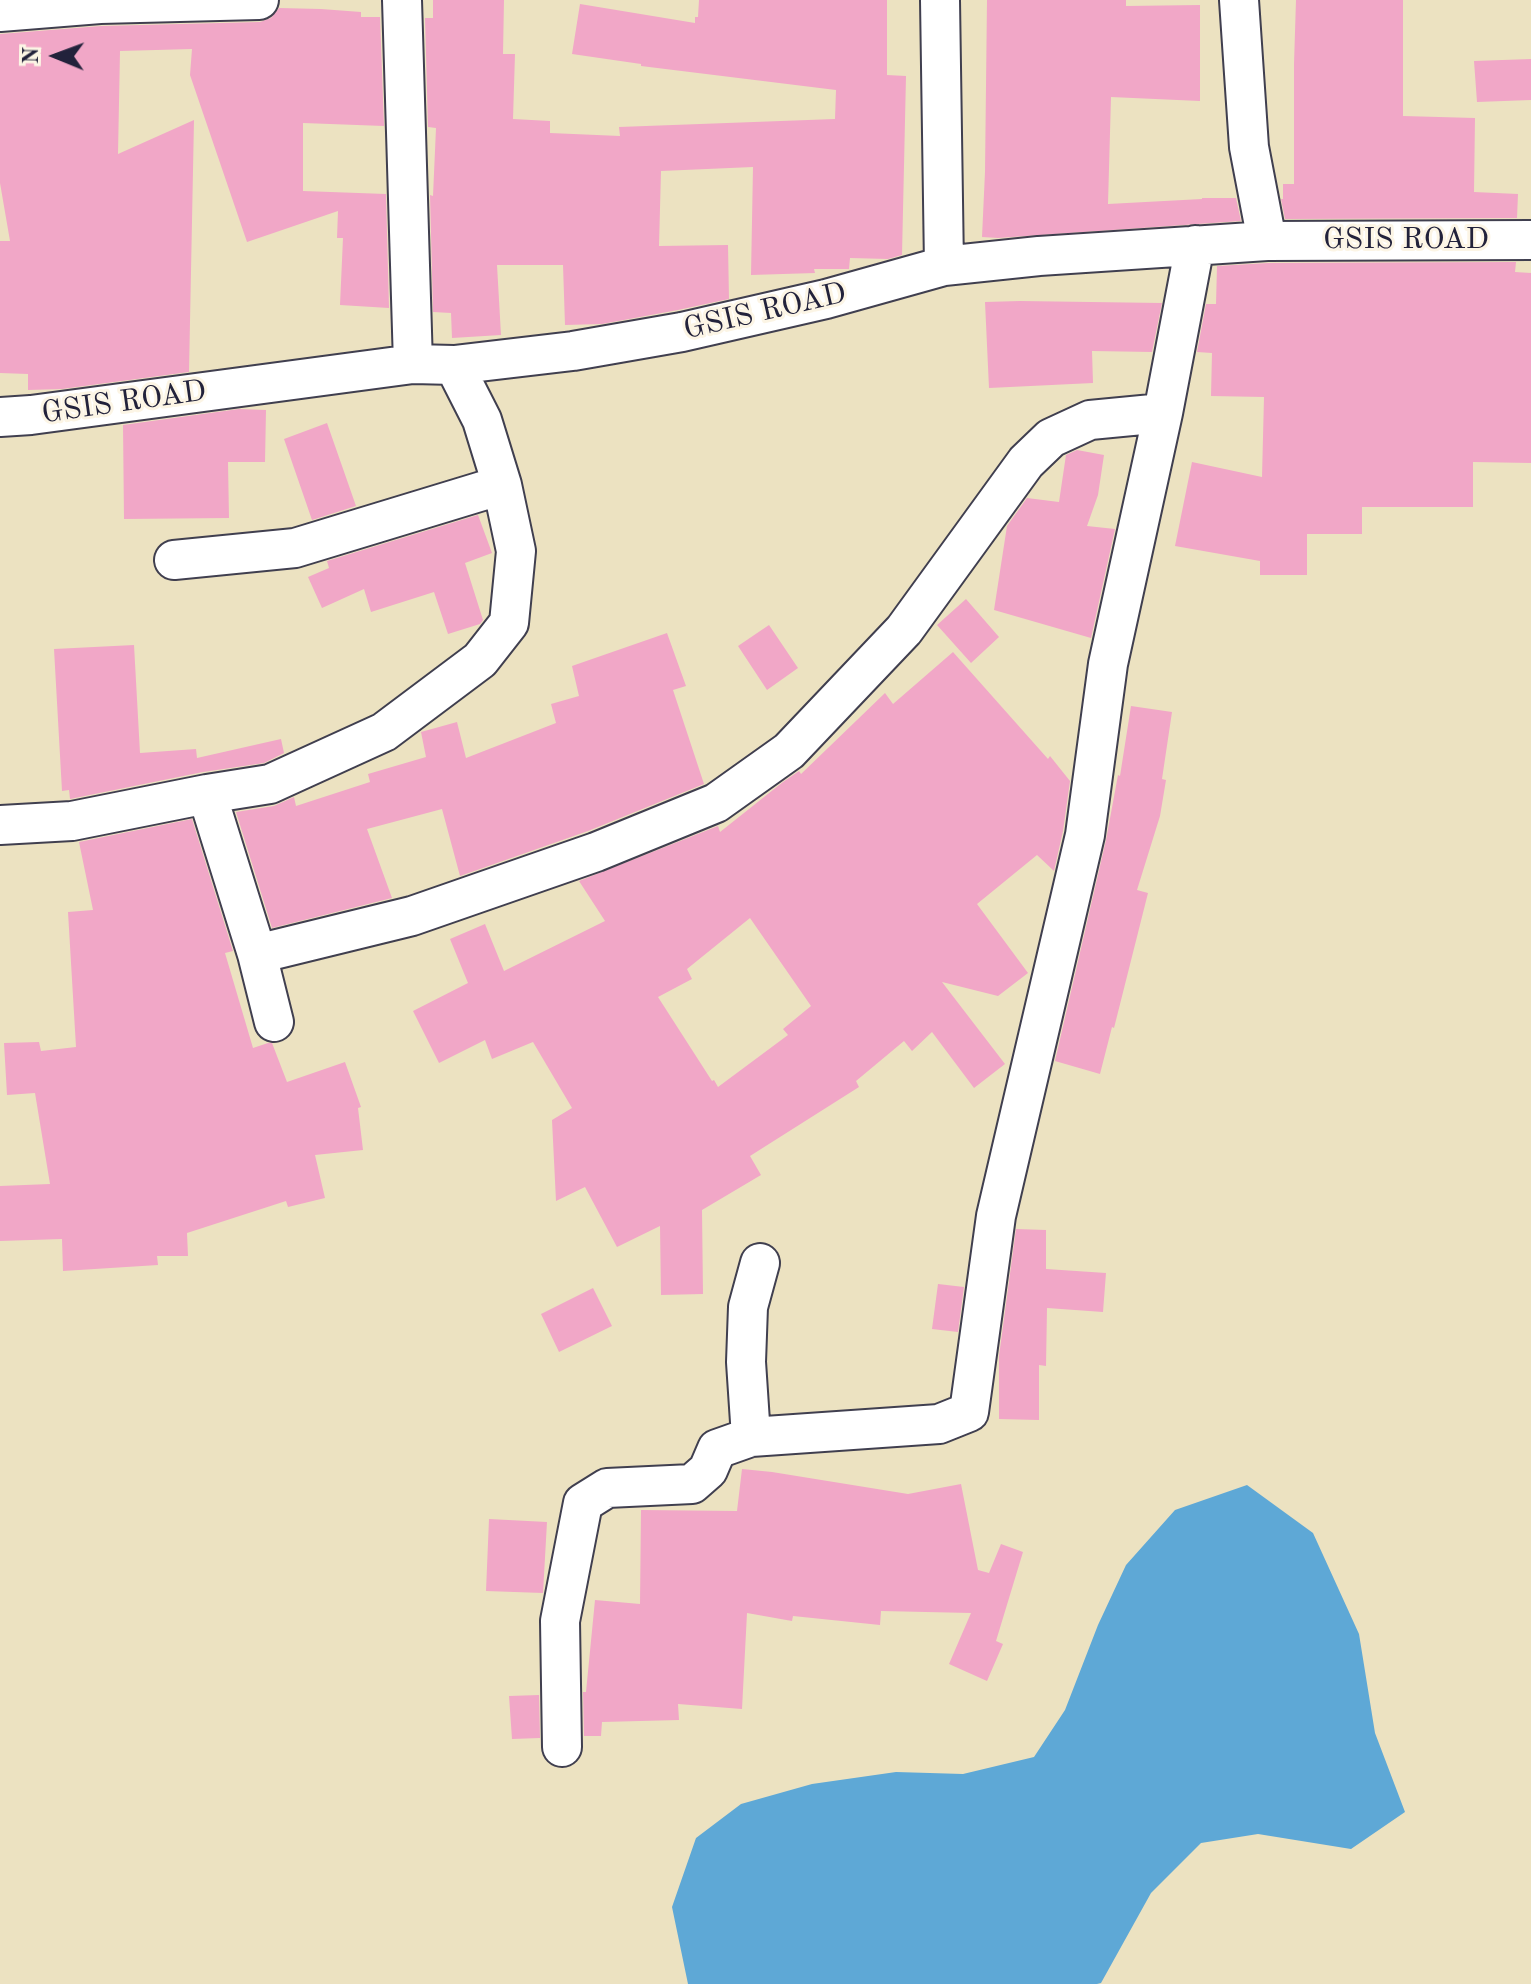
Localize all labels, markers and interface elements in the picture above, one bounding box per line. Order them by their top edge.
north arrow [16,16,96,96]
text: N [21,47,43,64]
street label: GSIS ROAD [1323,222,1489,258]
street label: GSIS ROAD [680,276,850,348]
street label: GSIS ROAD [39,374,209,432]

